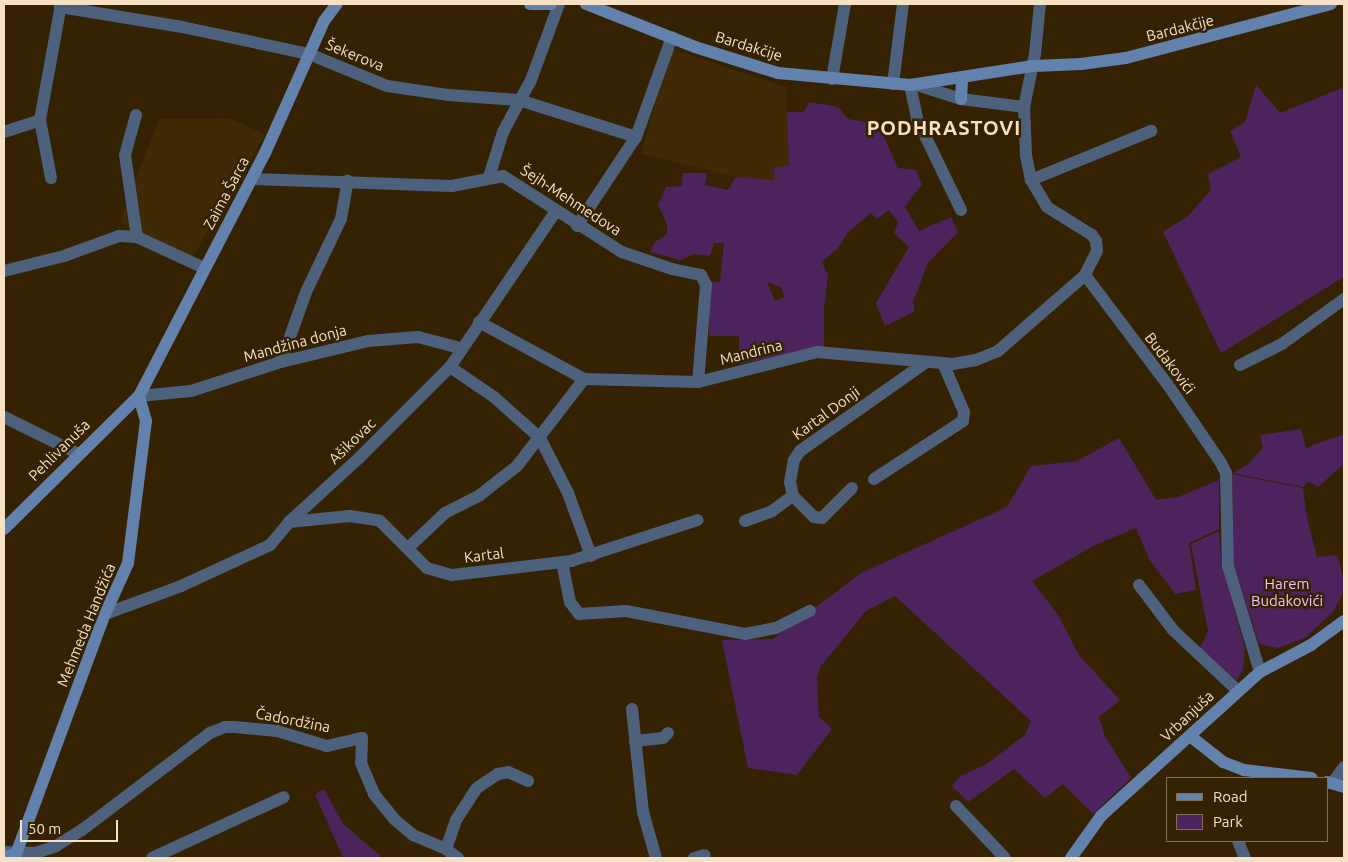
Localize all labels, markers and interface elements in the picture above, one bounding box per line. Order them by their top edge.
street label: Bardakčije [1144,11,1216,45]
street label: Bardakčije [713,27,785,65]
street label: Šekerova [323,35,387,75]
district label: PODHRASTOVI [865,115,1023,139]
street label: Zaima Šarca [199,154,253,232]
street label: Šejh-Mehmedova [517,161,625,239]
street label: Mandžina donja [242,321,348,365]
street label: Budakovići [1141,329,1199,397]
street label: Mandrina [718,336,784,368]
street label: Kartal Donji [789,383,863,443]
street label: Ašikovac [325,414,379,468]
street label: Pehlivanuša [25,416,93,484]
street label: Kartal [463,544,505,566]
street label: Mehmeda Handžića [53,561,119,689]
park label: Harem Budakovići [1251,574,1323,609]
street label: Vrbanjuša [1157,687,1217,745]
street label: Čadordžina [254,704,332,736]
legend [1166,777,1328,842]
text: Road [1213,788,1248,805]
scale bar [22,810,120,842]
text: Park [1213,813,1243,830]
text: 50 m [28,820,61,837]

